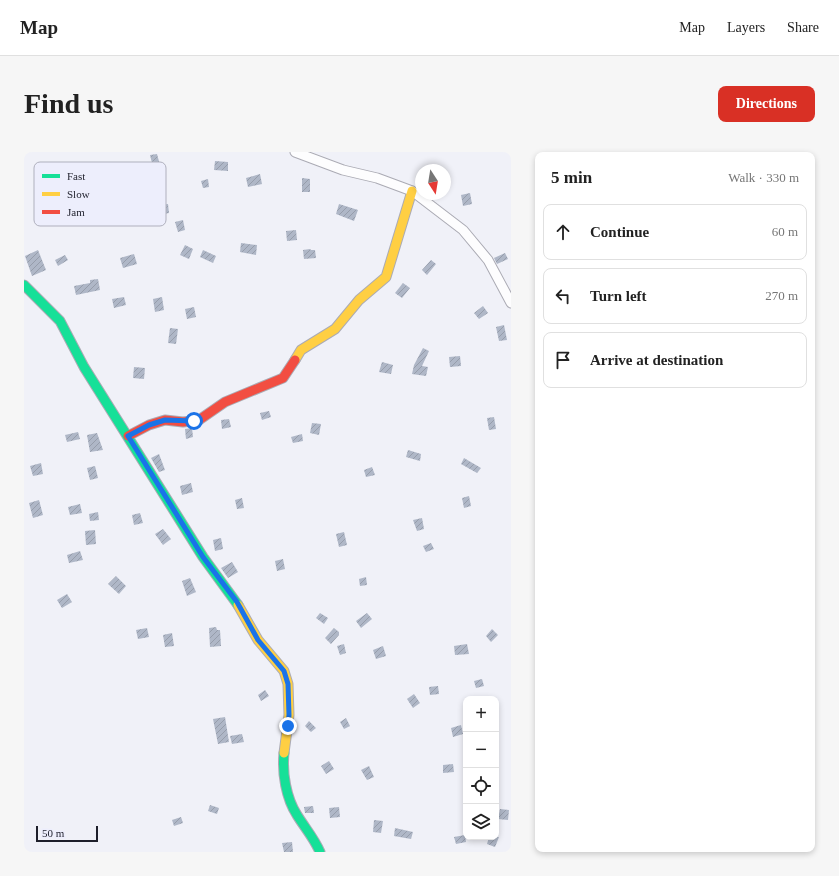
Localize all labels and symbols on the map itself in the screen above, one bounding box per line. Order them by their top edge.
legend [34,162,166,226]
north arrow [415,164,451,200]
text: Fast [67,170,85,182]
text: Slow [67,188,90,200]
text: Jam [67,206,85,218]
route start [185,412,203,430]
route end [279,717,297,735]
scale bar [36,824,98,843]

